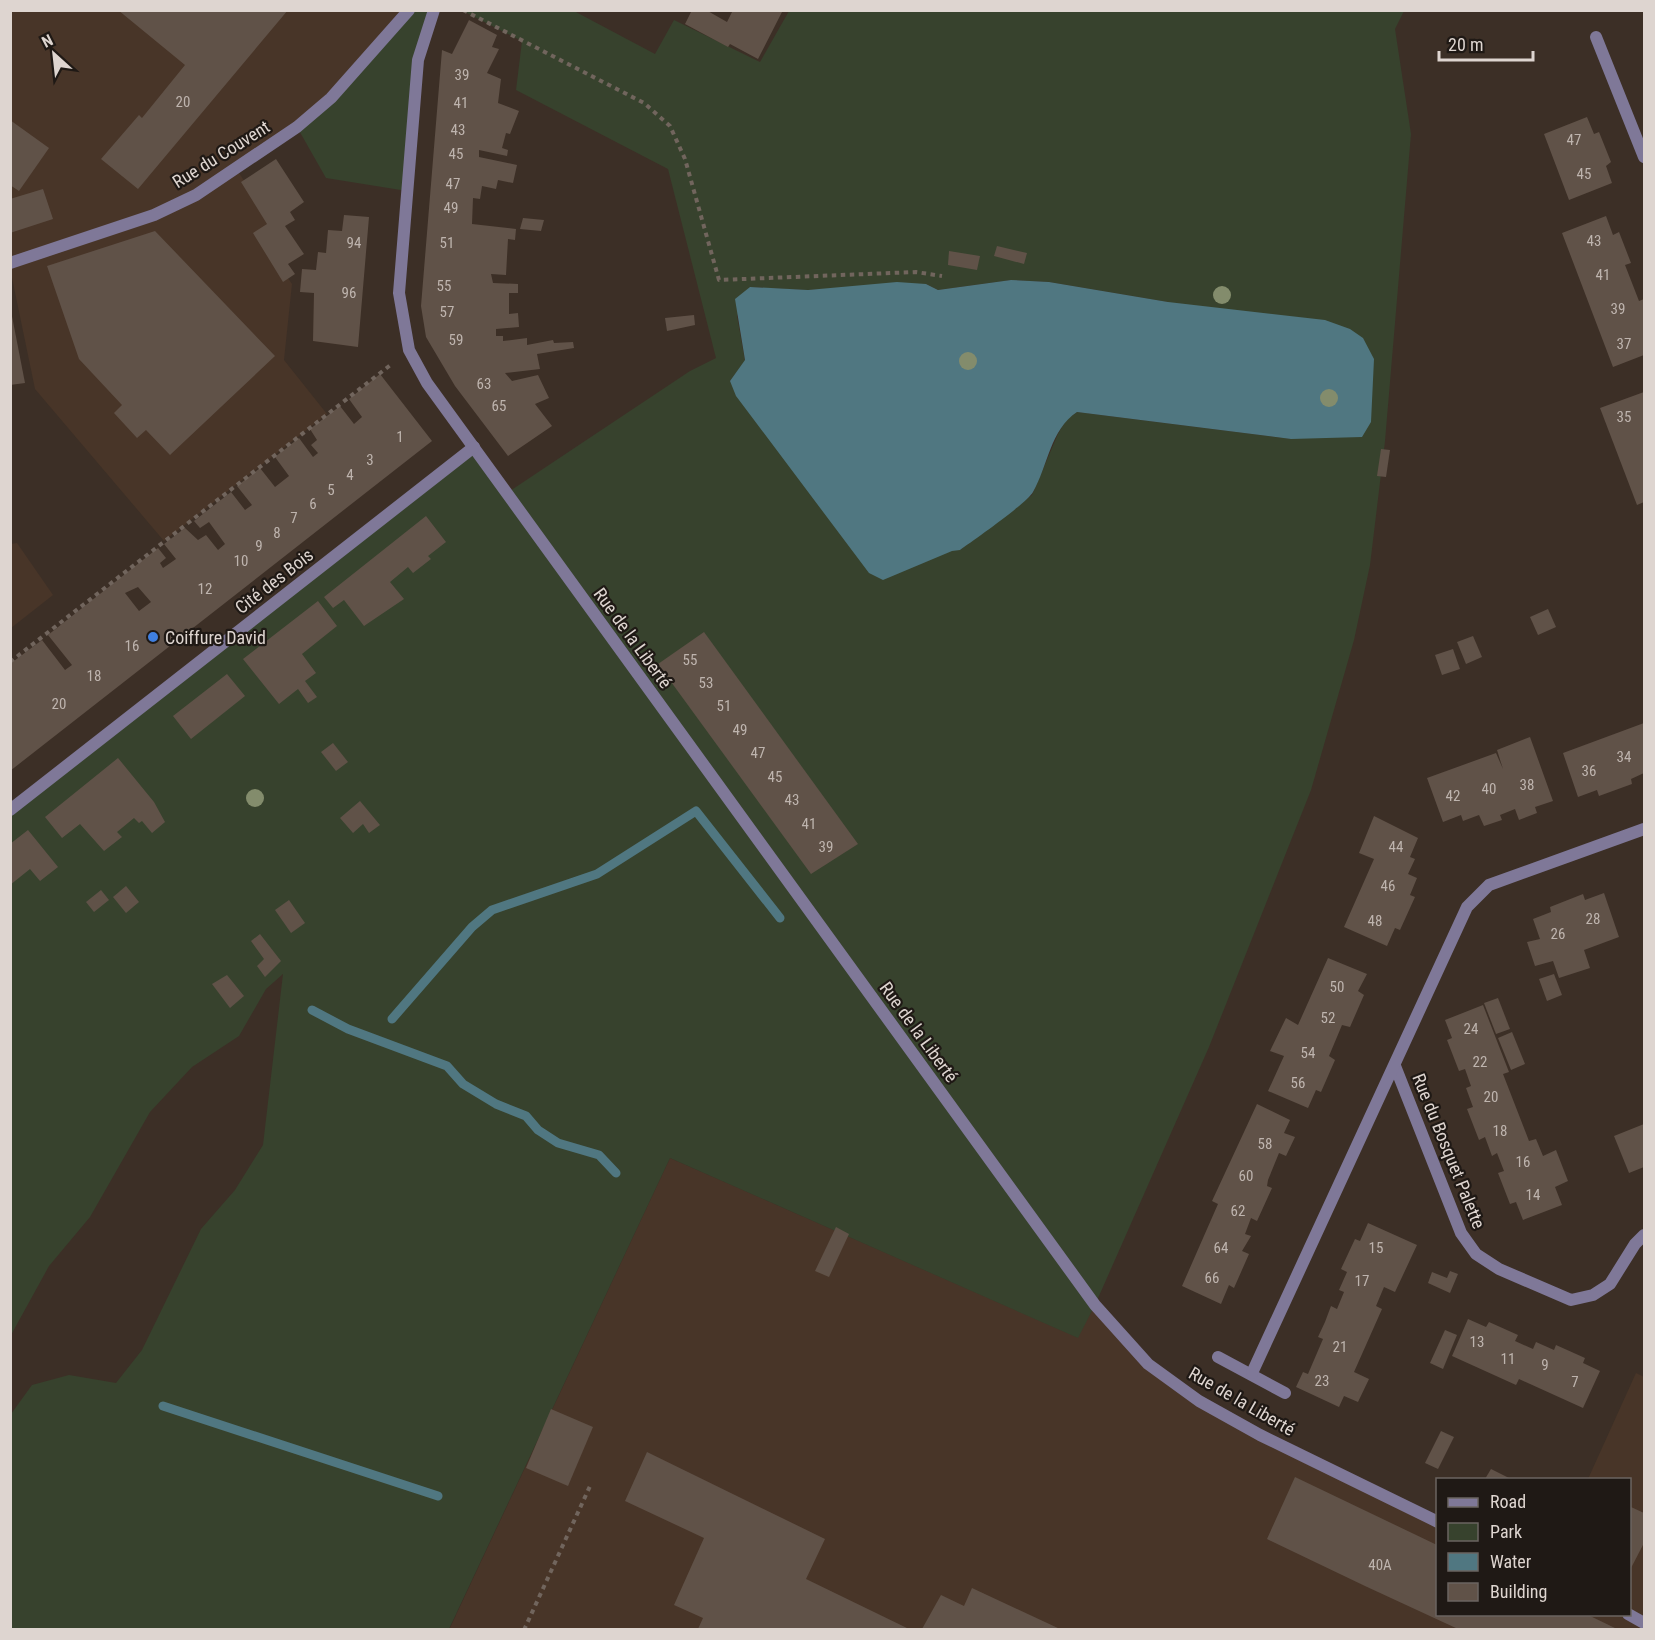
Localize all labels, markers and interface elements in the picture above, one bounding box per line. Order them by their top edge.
north arrow [24,24,84,84]
scale bar [1439,24,1534,62]
text: N [39,30,56,52]
text: 20 m [1448,34,1483,55]
house number: 39 [455,66,469,84]
house number: 20 [176,93,190,111]
house number: 41 [454,94,468,112]
street label: Rue du Couvent [169,116,273,192]
house number: 43 [451,121,465,139]
house number: 47 [1567,131,1581,149]
house number: 45 [449,145,463,163]
house number: 45 [1577,165,1591,183]
house number: 47 [446,175,460,193]
house number: 49 [444,199,458,217]
house number: 43 [1587,232,1601,250]
house number: 94 [347,234,361,252]
house number: 51 [440,234,454,252]
house number: 41 [1596,266,1610,284]
house number: 55 [437,277,451,295]
house number: 96 [342,284,356,302]
house number: 39 [1611,300,1625,318]
house number: 57 [440,303,454,321]
house number: 59 [449,331,463,349]
house number: 37 [1617,335,1631,353]
house number: 63 [477,375,491,393]
house number: 65 [492,397,506,415]
house number: 35 [1617,408,1631,426]
house number: 1 [396,428,404,446]
house number: 3 [366,451,374,469]
house number: 4 [346,466,354,484]
house number: 5 [327,481,335,499]
house number: 6 [309,495,317,513]
house number: 7 [290,509,298,527]
house number: 8 [273,524,281,542]
house number: 9 [255,537,263,555]
street label: Cité des Bois [231,544,317,618]
house number: 10 [234,552,248,570]
house number: 12 [198,580,212,598]
street label: Rue de la Liberté [590,584,676,692]
place label: Coiffure David [165,627,266,648]
marker: Coiffure David [146,630,160,644]
house number: 16 [125,637,139,655]
house number: 55 [683,651,697,669]
house number: 18 [87,667,101,685]
house number: 53 [699,674,713,692]
house number: 20 [52,695,66,713]
house number: 51 [717,697,731,715]
house number: 49 [733,721,747,739]
house number: 47 [751,744,765,762]
house number: 34 [1617,748,1631,766]
house number: 36 [1582,762,1596,780]
house number: 45 [768,768,782,786]
house number: 38 [1520,776,1534,794]
house number: 40 [1482,780,1496,798]
house number: 42 [1446,787,1460,805]
house number: 43 [785,791,799,809]
house number: 41 [802,815,816,833]
house number: 39 [819,838,833,856]
house number: 44 [1389,838,1403,856]
house number: 46 [1381,877,1395,895]
house number: 28 [1586,910,1600,928]
house number: 48 [1368,912,1382,930]
house number: 26 [1551,925,1565,943]
street label: Rue de la Liberté [876,978,962,1086]
house number: 50 [1330,978,1344,996]
house number: 52 [1321,1009,1335,1027]
house number: 24 [1464,1020,1478,1038]
house number: 54 [1301,1044,1315,1062]
house number: 22 [1473,1053,1487,1071]
street label: Rue du Bosquet Palette [1408,1070,1490,1232]
house number: 56 [1291,1074,1305,1092]
house number: 20 [1484,1088,1498,1106]
house number: 18 [1493,1122,1507,1140]
house number: 58 [1258,1135,1272,1153]
house number: 16 [1516,1153,1530,1171]
house number: 60 [1239,1167,1253,1185]
house number: 14 [1526,1186,1540,1204]
house number: 62 [1231,1202,1245,1220]
house number: 64 [1214,1239,1228,1257]
house number: 15 [1369,1239,1383,1257]
house number: 66 [1205,1269,1219,1287]
house number: 17 [1355,1272,1369,1290]
house number: 13 [1470,1333,1484,1351]
house number: 21 [1333,1338,1347,1356]
house number: 11 [1501,1350,1515,1368]
house number: 9 [1541,1356,1549,1374]
street label: Rue de la Liberté [1185,1362,1299,1440]
house number: 23 [1315,1372,1329,1390]
house number: 7 [1571,1373,1579,1391]
legend [1436,1478,1631,1616]
text: Road [1490,1491,1526,1512]
text: Park [1490,1521,1522,1542]
text: Water [1490,1551,1532,1572]
house number: 40A [1368,1556,1392,1574]
text: Building [1490,1581,1547,1602]

